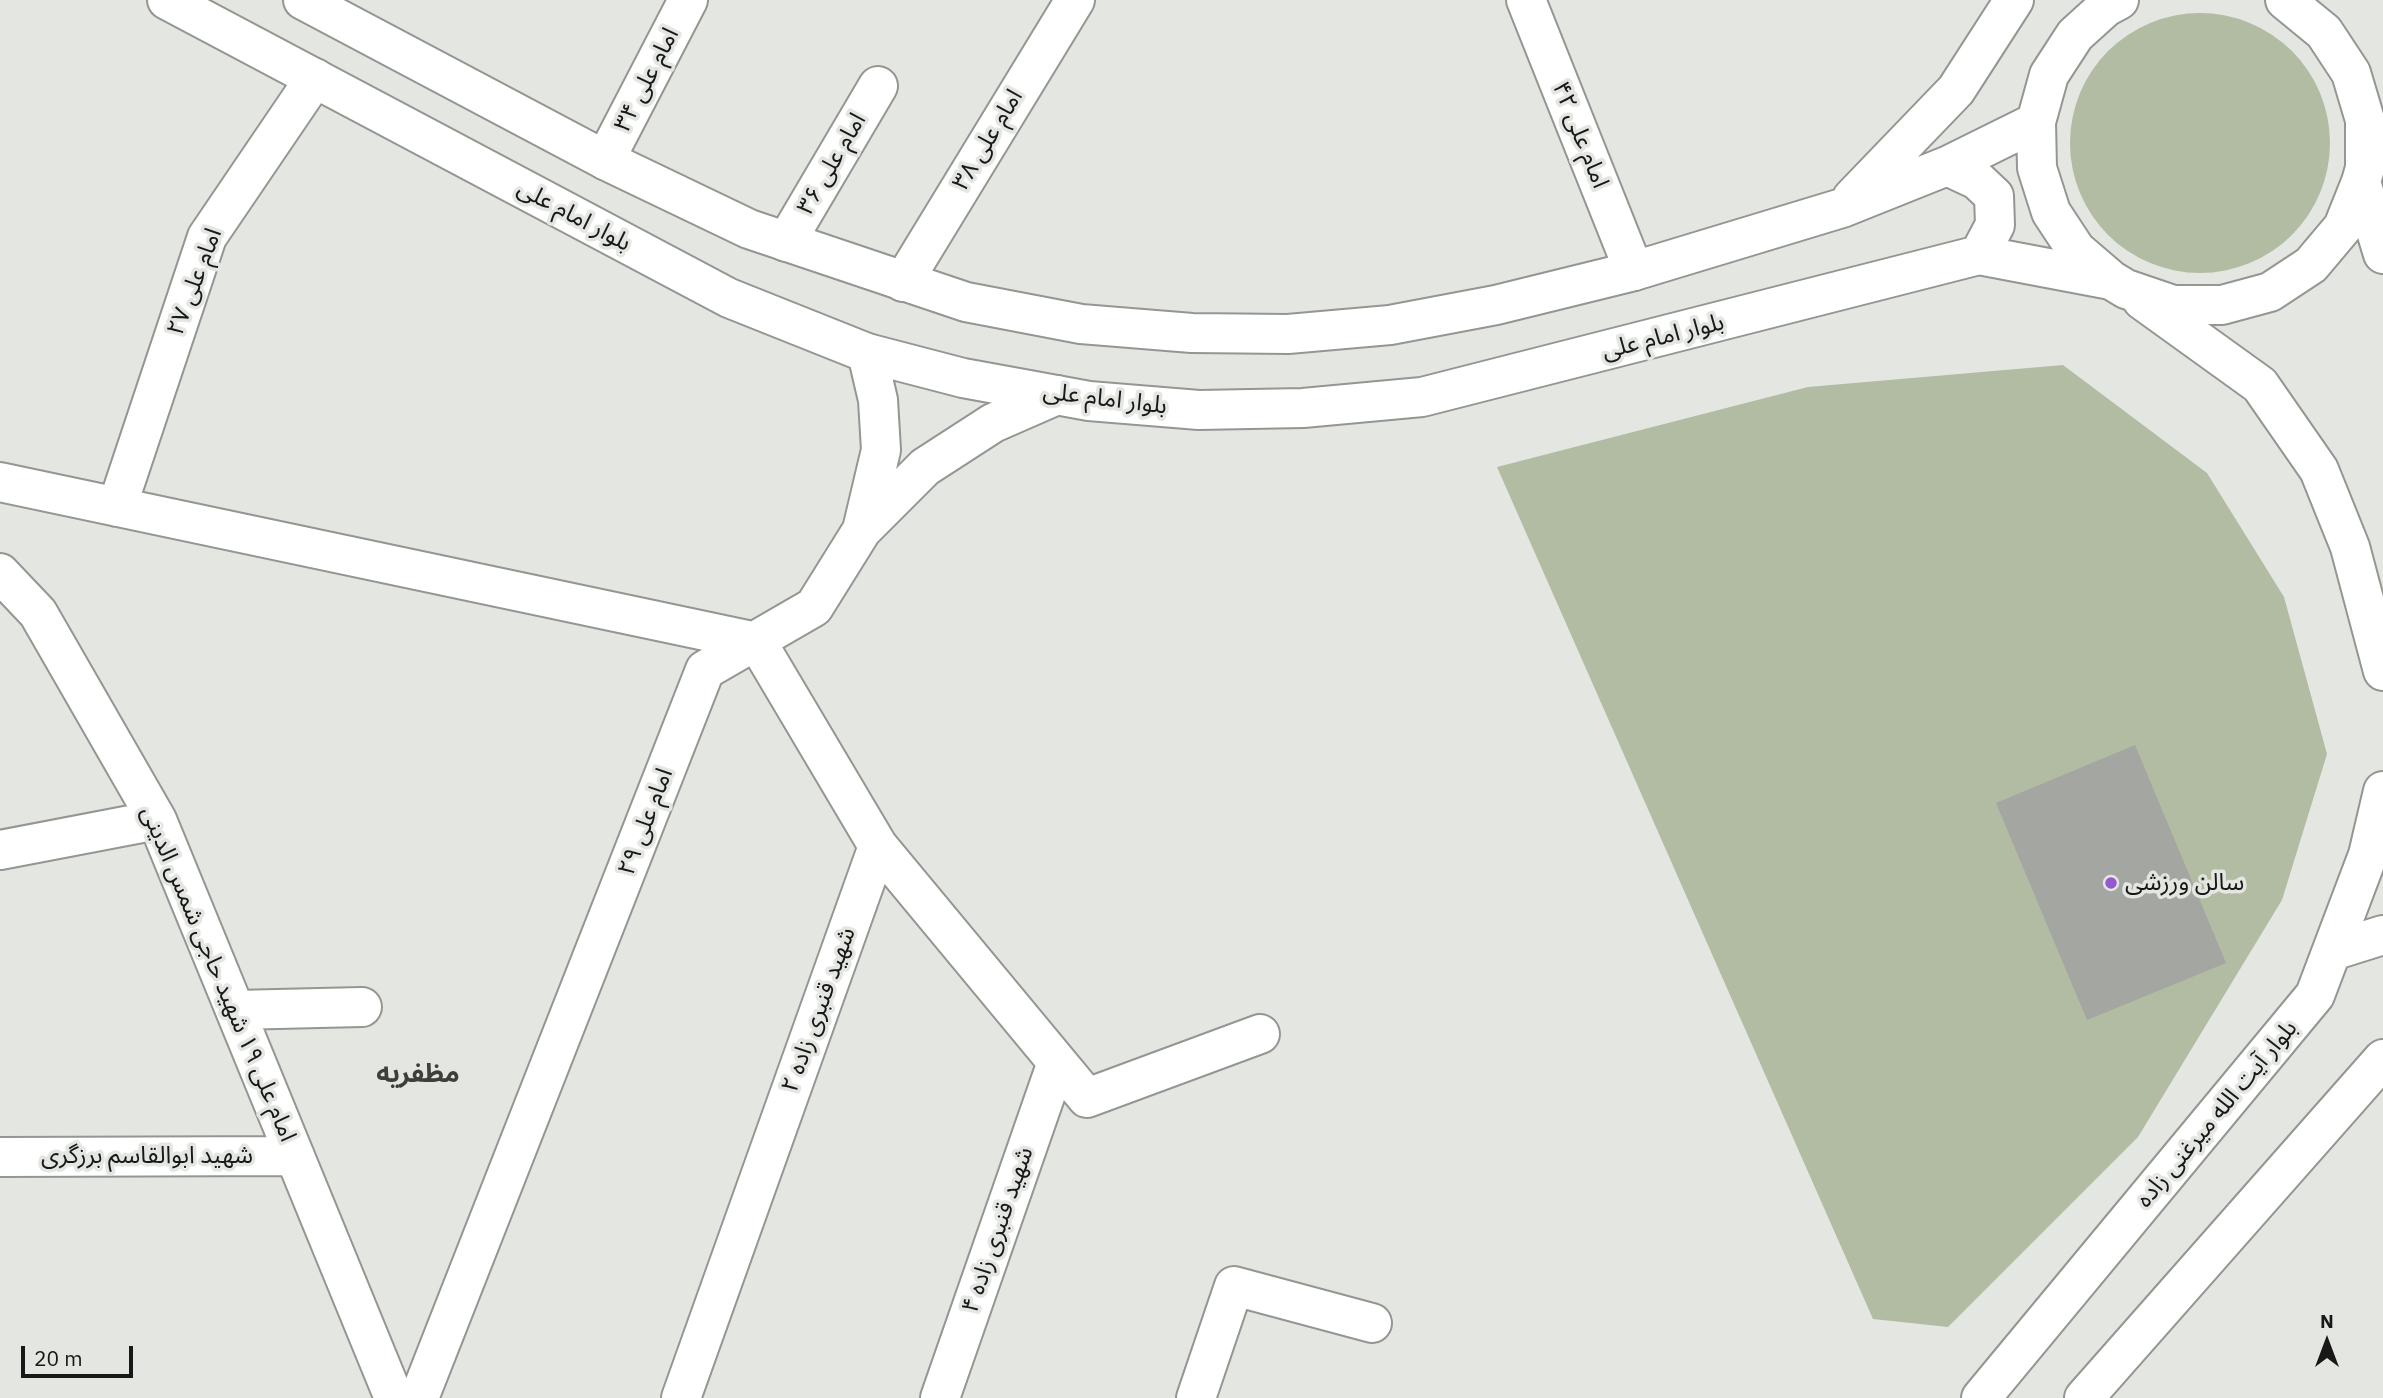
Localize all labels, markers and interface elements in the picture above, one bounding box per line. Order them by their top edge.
street label: امام علی ۳۴ [609,23,685,137]
street label: امام علی ۴۲ [1546,77,1614,193]
street label: امام علی ۳۸ [947,84,1029,196]
street label: امام علی ۳۶ [791,108,873,220]
street label: بلوار امام علی [512,174,636,258]
street label: امام علی ۲۷ [161,224,229,340]
street label: بلوار امام علی [1599,308,1727,366]
street label: بلوار امام علی [1041,377,1169,421]
street label: امام علی ۲۹ [612,764,680,880]
street label: امام علی ۱۹ شهید حاجی شمس الدینی [134,802,302,1146]
place label: سالن ورزشی [2125,869,2244,897]
marker: سالن ورزشی [2103,875,2119,891]
street label: شهید قنبری زاده ۲ [776,924,862,1096]
street label: بلوار آیت الله میرغنی زاده [2130,1015,2304,1213]
district label: مظفریه [376,1058,460,1090]
street label: شهید ابوالقاسم برزگری [41,1142,253,1170]
street label: شهید قنبری زاده ۴ [956,1143,1040,1317]
north arrow [2292,1307,2362,1377]
text: N [2320,1309,2334,1333]
scale bar [24,1332,136,1376]
text: 20 m [34,1344,83,1372]

